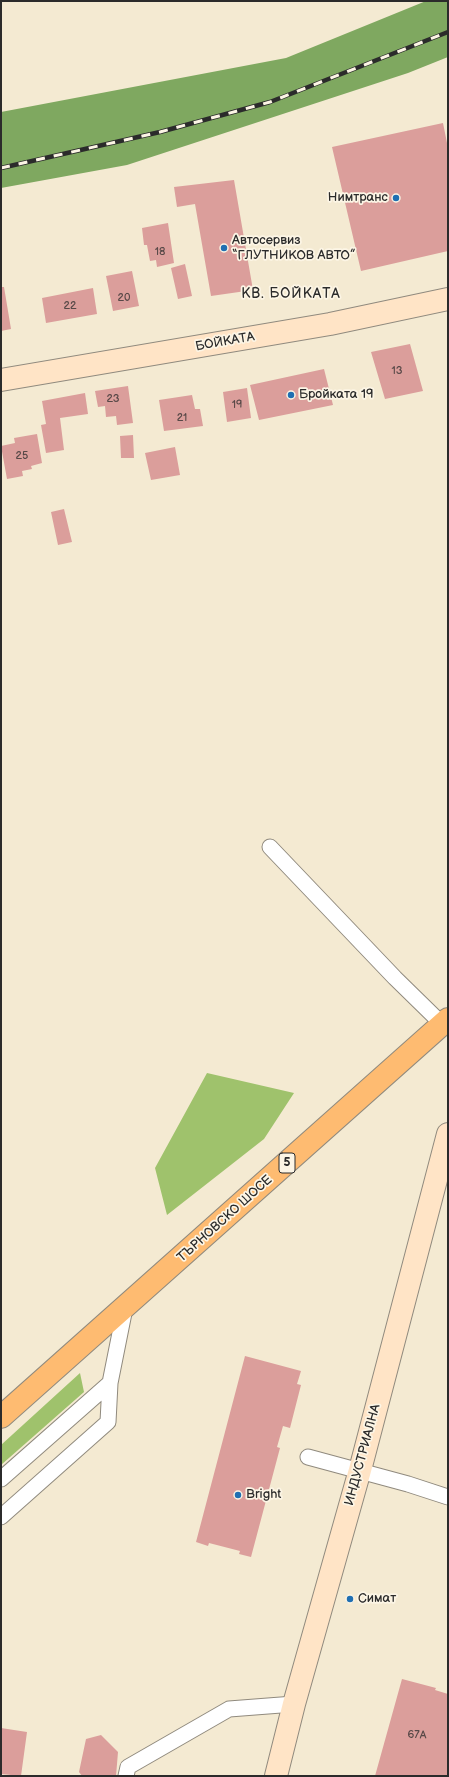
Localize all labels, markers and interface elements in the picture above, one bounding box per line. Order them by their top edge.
place label: Нимтранс [328,190,388,206]
marker: Нимтранс [391,193,401,203]
place label: Автосервиз “ГЛУТНИКОВ АВТО” [232,233,355,264]
marker: Автосервиз “ГЛУТНИКОВ АВТО” [219,243,229,253]
house number: 18 [155,245,165,259]
district label: КВ. БОЙКАТА [241,286,341,302]
house number: 20 [118,291,130,305]
house number: 22 [64,299,76,313]
street label: БОЙКАТА [194,329,256,355]
house number: 13 [391,364,403,378]
place label: Бройката 19 [299,387,373,403]
marker: Бройката 19 [286,390,296,400]
house number: 23 [106,392,120,406]
house number: 19 [232,398,242,412]
house number: 21 [177,411,187,425]
house number: 25 [16,449,28,463]
road number: 5 [279,1153,295,1173]
street label: ТЪРНОВСКО ШОСЕ [174,1172,276,1266]
street label: ИНДУСТРИАЛНА [342,1402,384,1508]
place label: Bright [246,1487,281,1503]
marker: Bright [233,1490,243,1500]
place label: Симат [358,1591,396,1607]
marker: Симат [345,1594,355,1604]
house number: 67А [408,1728,426,1742]

